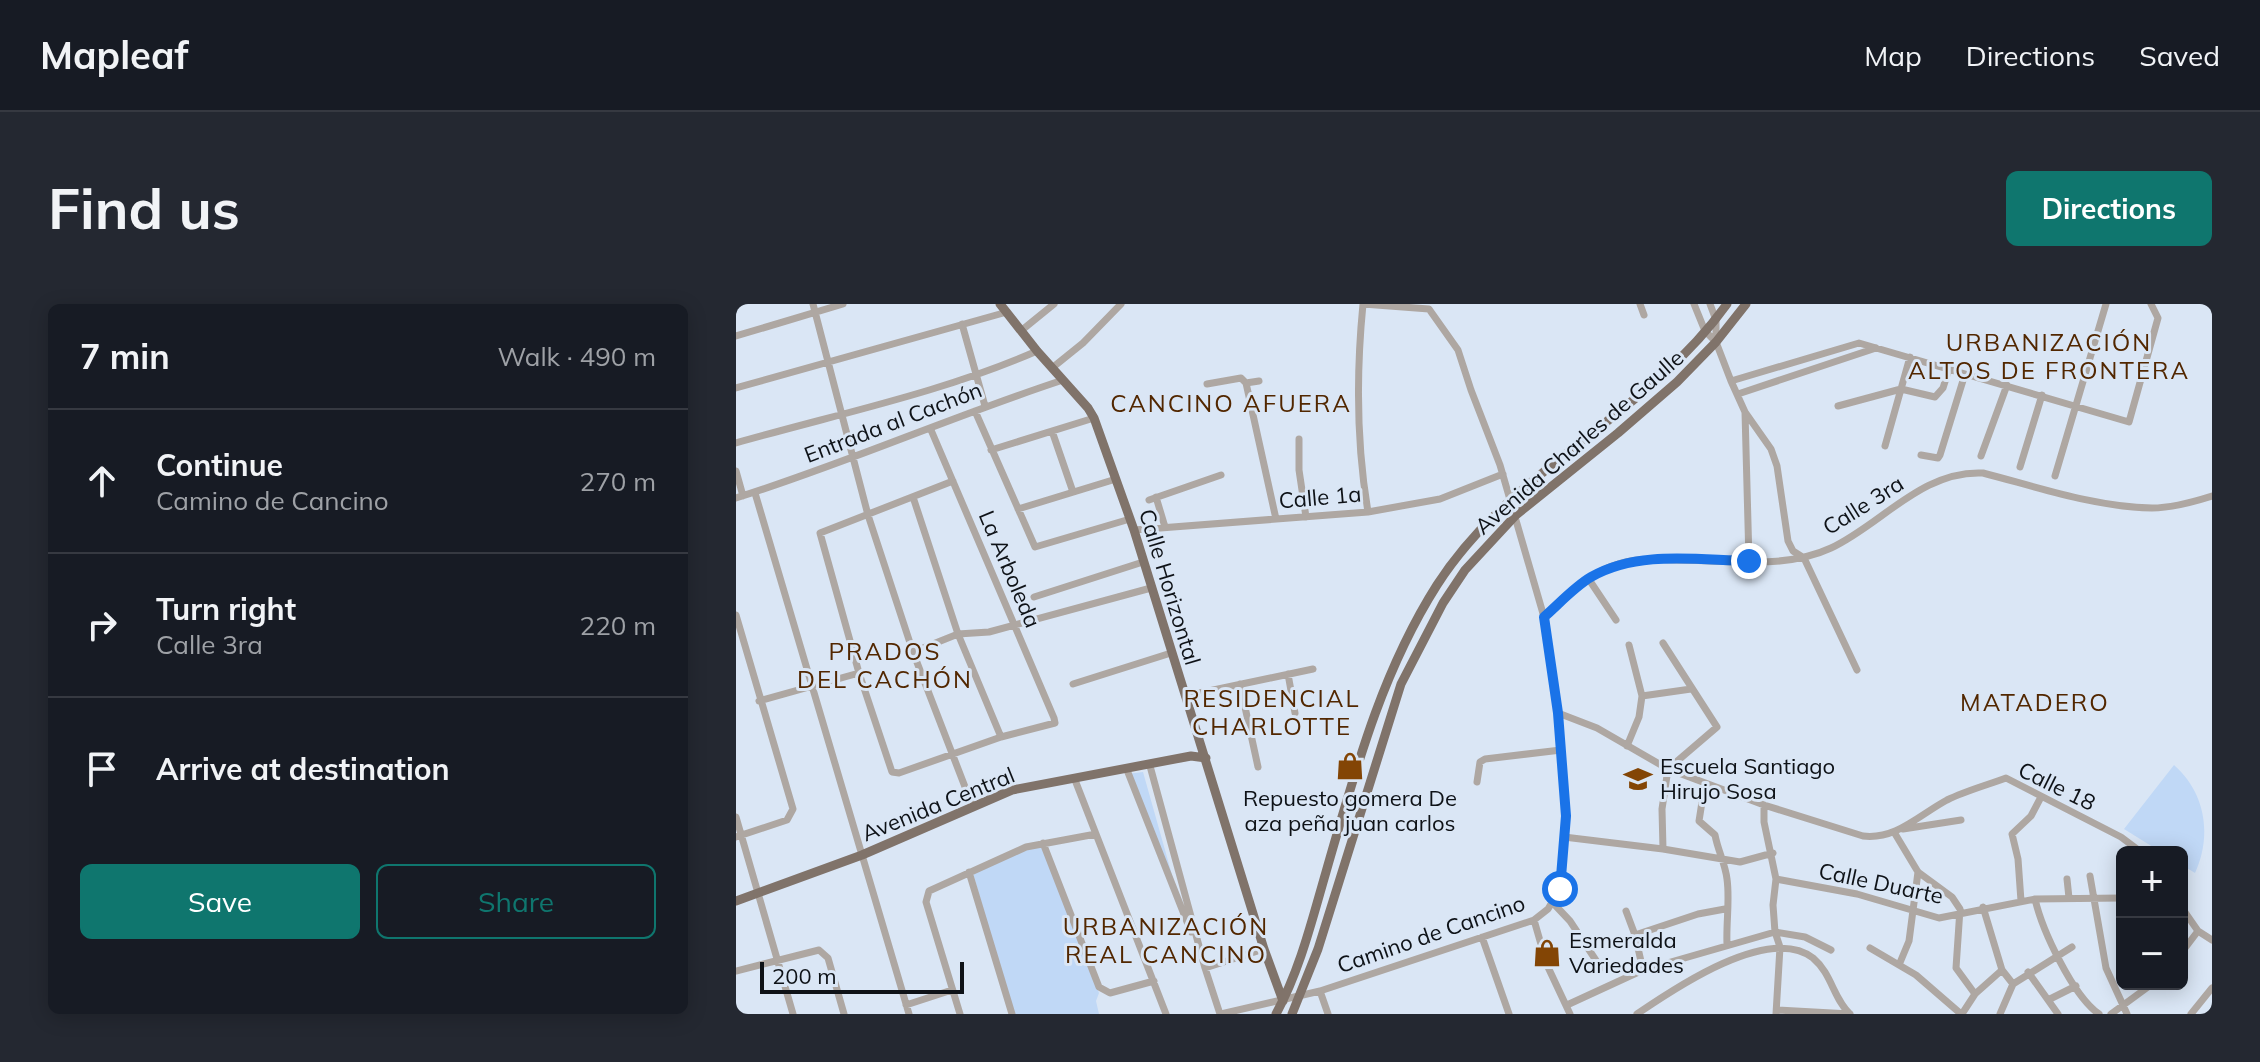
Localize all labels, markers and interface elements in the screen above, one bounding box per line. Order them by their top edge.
text: Mapleaf [40,31,188,79]
text: Map [1864,38,1922,73]
text: Directions [1966,38,2095,73]
text: Saved [2139,38,2220,73]
button: Directions [2006,171,2212,246]
text: Find us [48,173,240,243]
district label: URBANIZACIÓN ALTOS DE FRONTERA [1908,327,2190,385]
text: 7 min [80,335,170,378]
text: Walk · 490 m [497,340,656,373]
street label: Avenida Charles de Gaulle [1469,344,1689,540]
street label: Entrada al Cachón [800,375,986,469]
district label: CANCINO AFUERA [1110,388,1352,418]
text: Continue [156,446,283,484]
icon: ahead [80,459,124,503]
text: 270 m [580,465,656,498]
street label: Calle 3ra [1817,469,1909,541]
street label: Calle 1a [1278,479,1362,515]
text: Camino de Cancino [156,484,389,517]
street label: La Arboleda [973,506,1047,632]
street label: Calle Horizontal [1133,506,1207,668]
route end [1731,543,1767,579]
text: Turn right [156,590,296,628]
icon: right [80,603,124,647]
text: 220 m [580,609,656,642]
text: Calle 3ra [156,628,263,661]
district label: PRADOS DEL CACHÓN [797,636,973,694]
district label: RESIDENCIAL CHARLOTTE [1184,683,1360,741]
district label: MATADERO [1960,687,2110,717]
icon: arrive [80,747,124,791]
text: Arrive at destination [156,750,450,788]
shop icon: Repuesto gomera De aza peña juan carlos [1335,751,1365,781]
place label: Escuela Santiago Hirujo Sosa [1660,752,1835,805]
street label: Calle 18 [2014,755,2100,817]
street label: Avenida Central [857,761,1019,847]
school or university icon: Escuela Santiago Hirujo Sosa [1623,764,1653,794]
place label: Repuesto gomera De aza peña juan carlos [1243,784,1457,837]
map controls [2116,846,2188,990]
button: + [2116,846,2188,918]
street label: Calle Duarte [1816,856,1946,910]
button: Save [80,864,360,939]
button: Share [376,864,656,939]
route start [1542,871,1578,907]
street label: Camino de Cancino [1333,889,1529,979]
district label: URBANIZACIÓN REAL CANCINO [1063,911,1269,969]
button: − [2116,918,2188,990]
place label: Esmeralda Variedades [1569,926,1684,979]
shop icon: Esmeralda Variedades [1532,938,1562,968]
scale bar [760,958,964,994]
text: 200 m [772,962,837,990]

